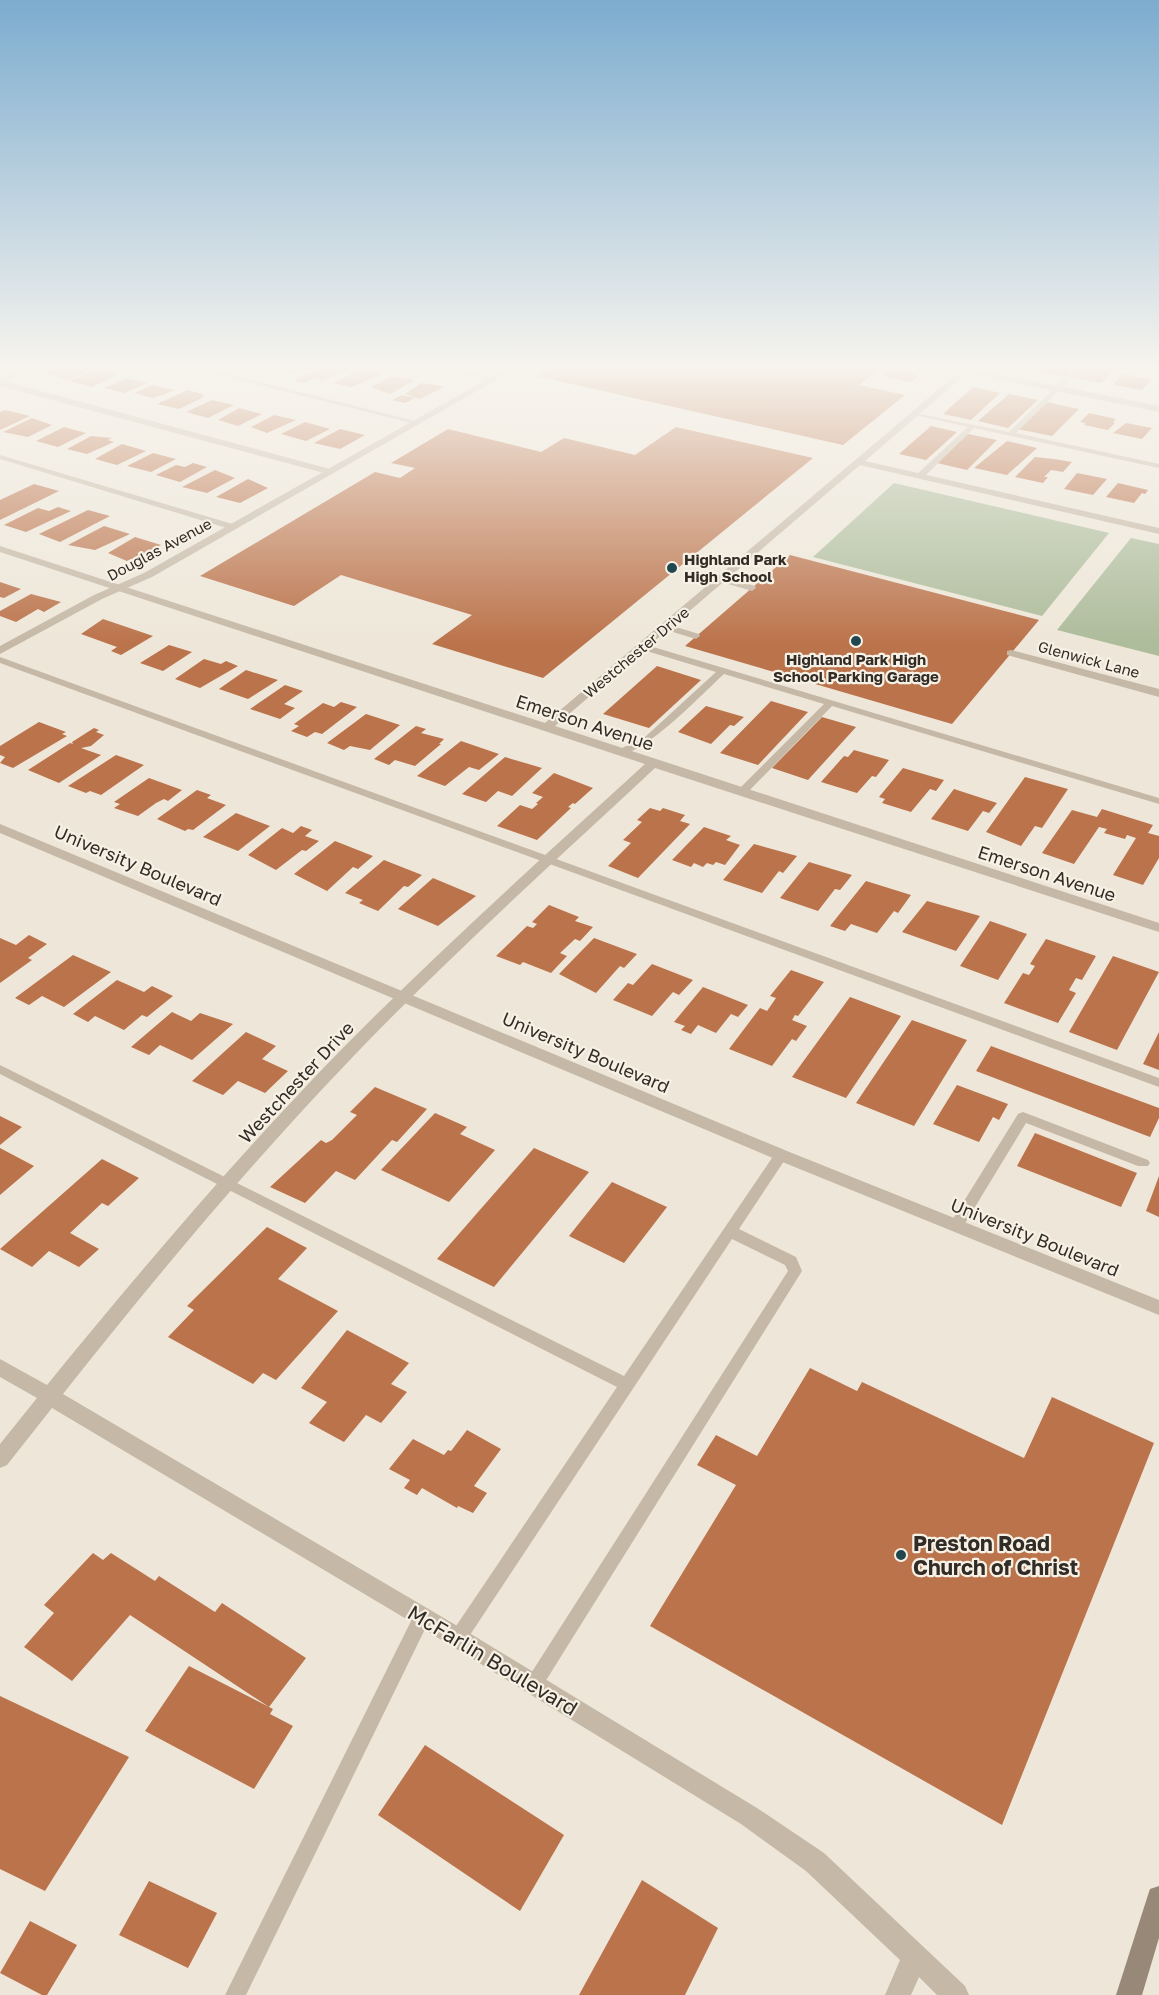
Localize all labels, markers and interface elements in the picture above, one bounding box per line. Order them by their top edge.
street label: Douglas Avenue [104,514,215,584]
place label: Highland Park High School [684,550,787,585]
marker: Highland Park High School [665,561,679,575]
street label: Westchester Drive [580,603,693,701]
marker: Highland Park High School Parking Garage [849,634,863,648]
street label: Glenwick Lane [1036,637,1142,681]
place label: Highland Park High School Parking Garage [773,650,939,685]
street label: Emerson Avenue [513,689,657,755]
street label: University Boulevard [51,820,225,910]
street label: Emerson Avenue [975,840,1119,906]
street label: University Boulevard [499,1007,673,1097]
street label: Westchester Drive [234,1017,358,1147]
street label: University Boulevard [948,1193,1122,1281]
place label: Preston Road Church of Christ [913,1530,1078,1580]
marker: Preston Road Church of Christ [894,1548,908,1562]
street label: McFarlin Boulevard [403,1599,583,1721]

